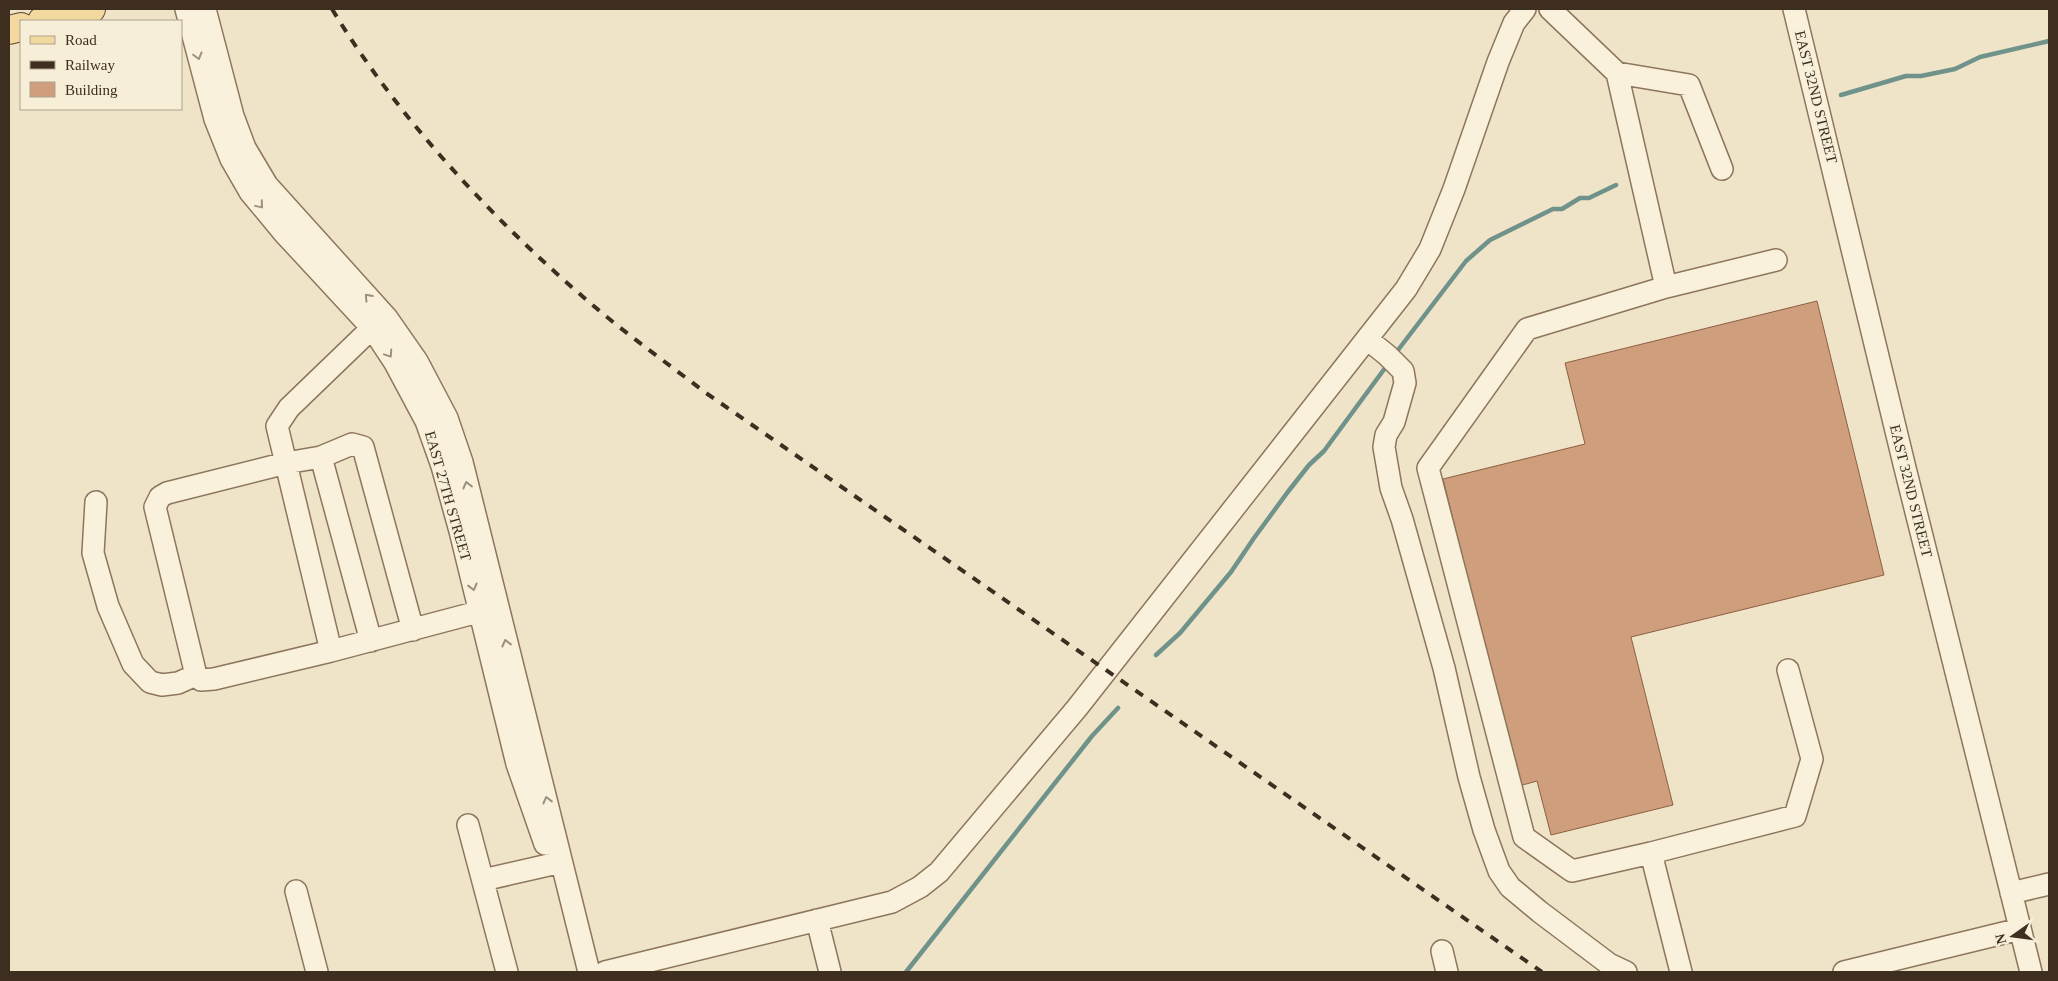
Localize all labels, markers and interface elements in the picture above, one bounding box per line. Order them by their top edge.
legend [20,20,182,110]
street label: EAST 32ND STREET [1792,29,1840,165]
text: Road [65,32,97,48]
one-way arrow [193,51,203,59]
text: Railway [65,57,115,73]
text: Building [65,82,118,98]
one-way arrow [254,199,263,208]
one-way arrow [365,294,374,303]
one-way arrow [383,348,392,357]
street label: EAST 32ND STREET [1887,423,1935,559]
street label: EAST 27TH STREET [422,429,474,563]
one-way arrow [463,482,473,490]
one-way arrow [467,583,478,592]
one-way arrow [501,639,512,647]
one-way arrow [542,796,553,805]
north arrow [1988,911,2038,961]
text: N [1992,932,2009,946]

